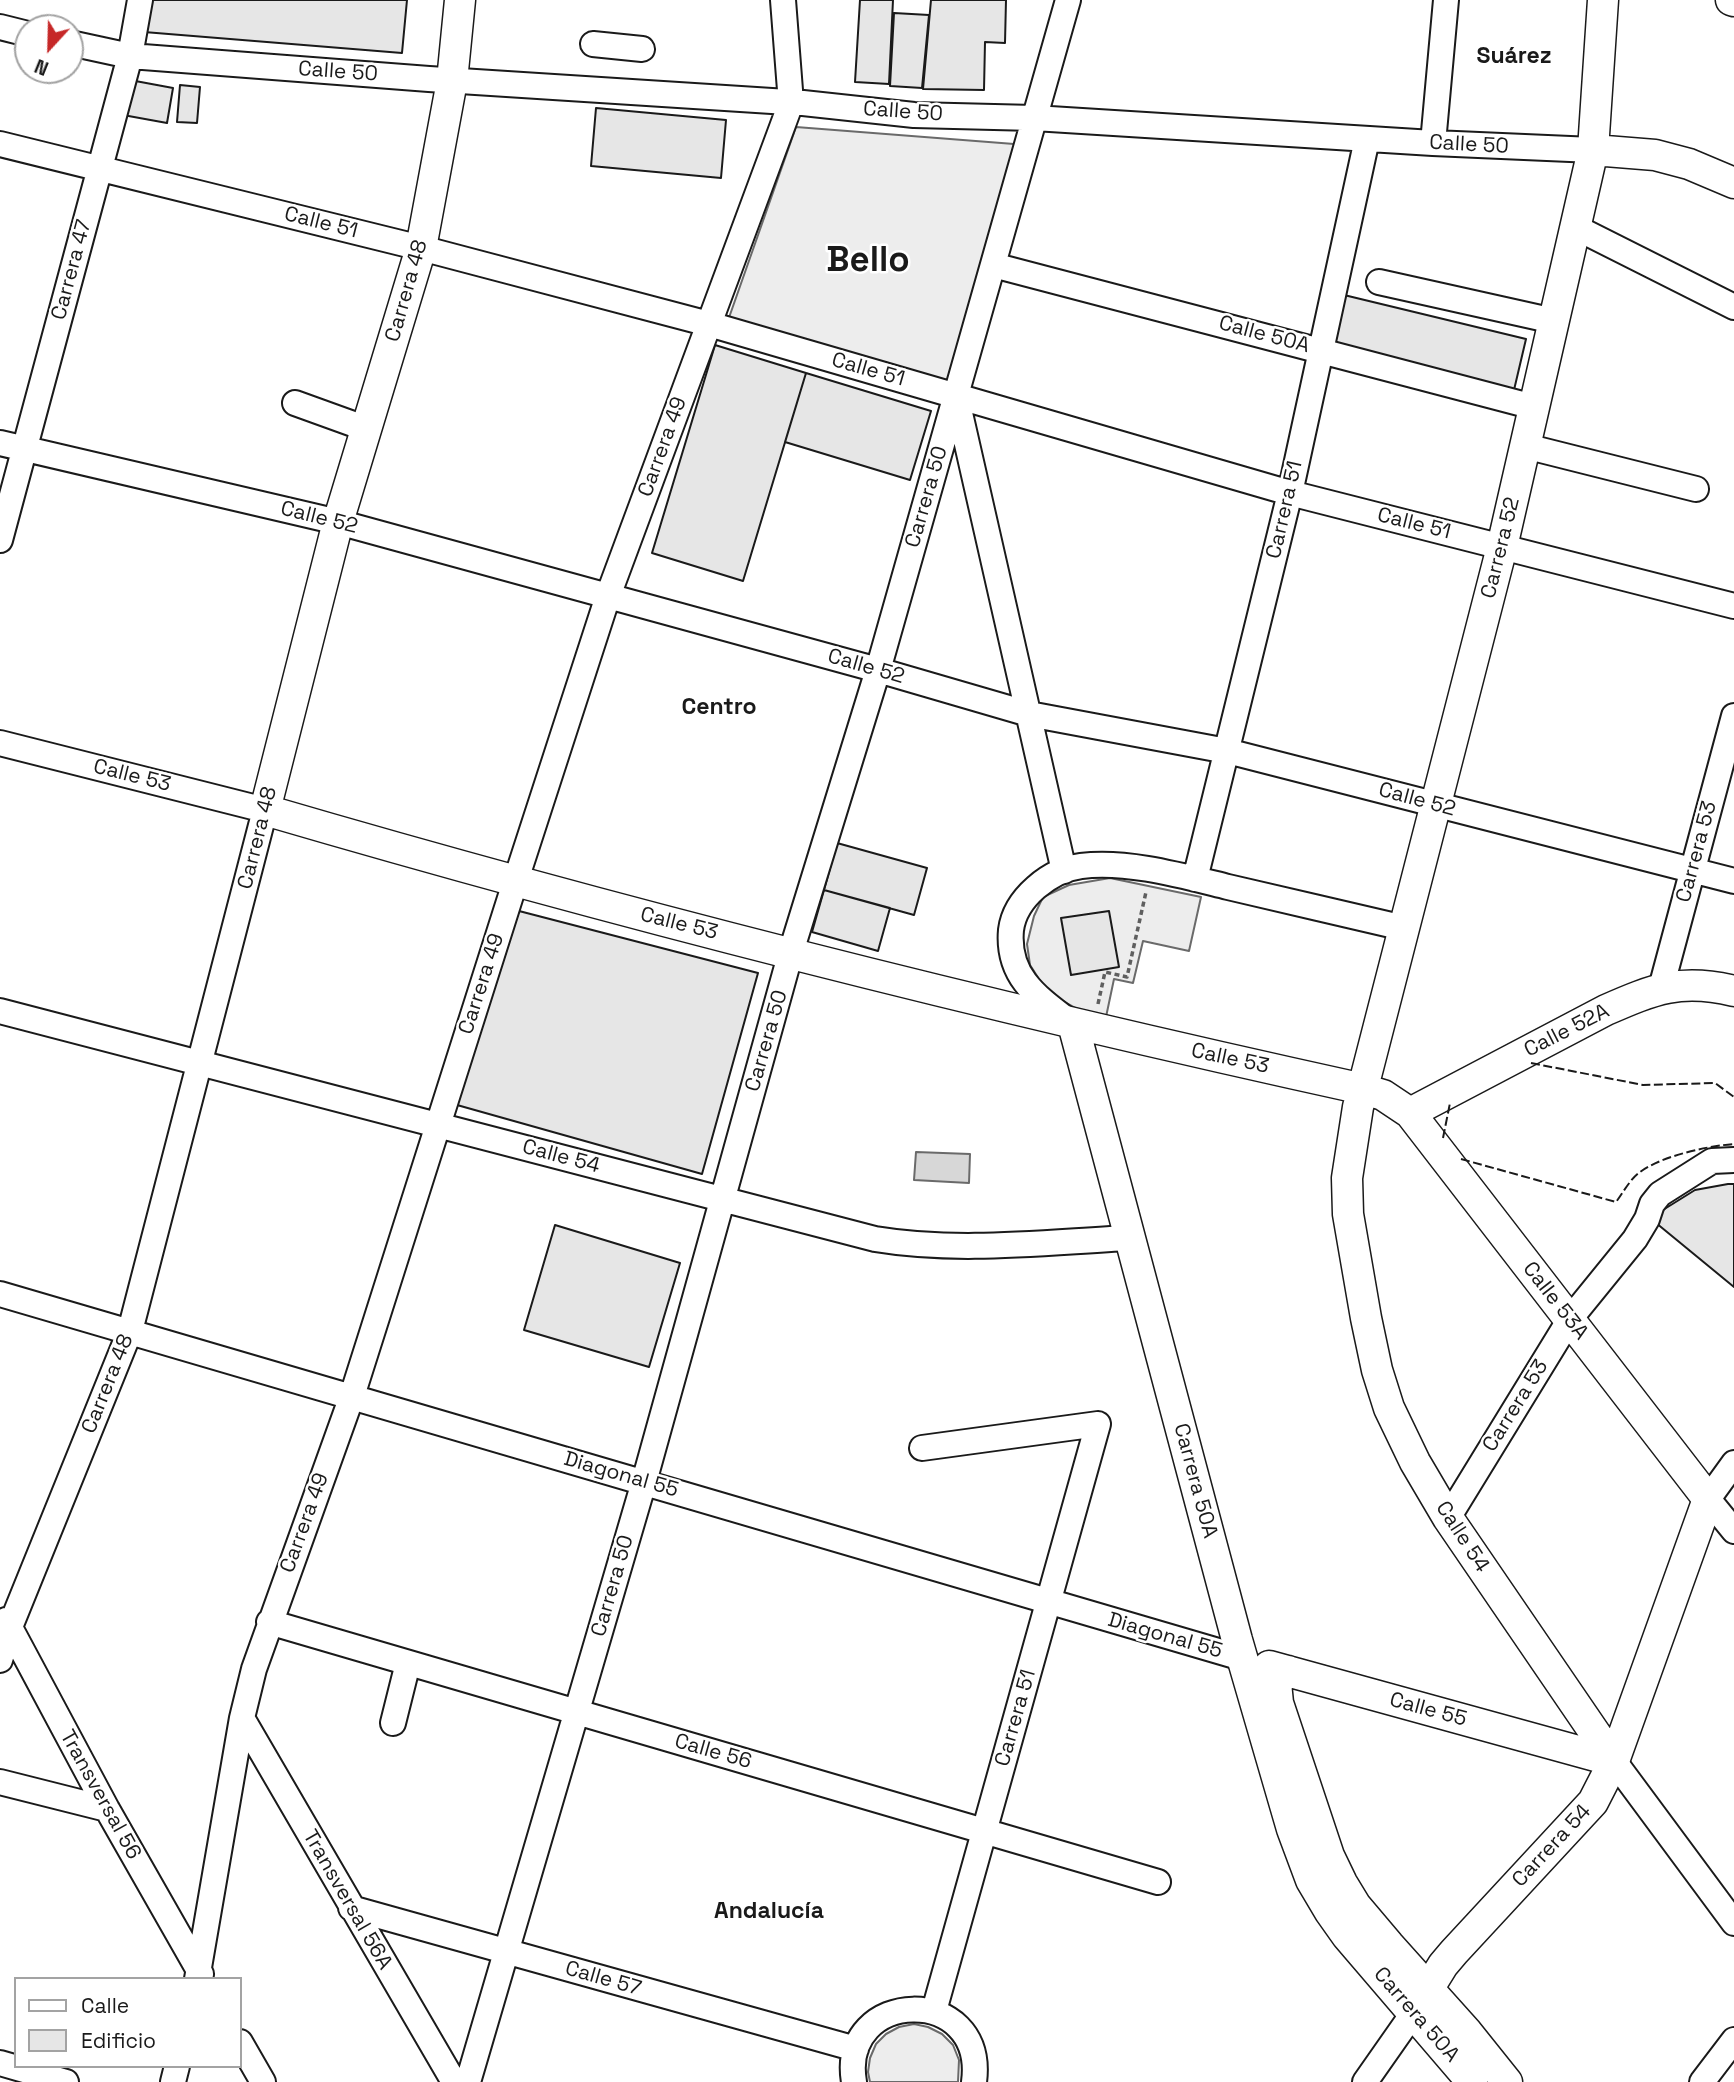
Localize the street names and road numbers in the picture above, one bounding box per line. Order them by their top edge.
street label: Calle 50 [297,57,379,87]
street label: Calle 50 [862,97,944,127]
street label: Calle 50 [1429,130,1509,160]
street label: Calle 51 [282,202,360,244]
street label: Carrera 47 [47,217,97,323]
street label: Carrera 48 [380,237,434,345]
street label: Calle 50A [1216,311,1312,359]
street label: Calle 51 [829,348,907,392]
street label: Carrera 49 [633,394,693,500]
street label: Carrera 50 [900,443,954,551]
street label: Carrera 51 [1262,459,1308,561]
street label: Carrera 52 [1476,495,1526,601]
street label: Calle 52 [278,496,360,540]
street label: Calle 51 [1375,503,1453,545]
street label: Calle 52 [825,644,907,690]
street label: Calle 53 [91,754,173,798]
street label: Calle 52 [1376,778,1458,822]
street label: Carrera 48 [233,784,283,892]
street label: Carrera 53 [1671,799,1723,905]
street label: Calle 53 [638,902,720,946]
street label: Carrera 49 [454,930,510,1038]
street label: Carrera 50 [740,987,794,1095]
street label: Calle 52A [1520,999,1614,1063]
street label: Calle 53 [1189,1038,1271,1080]
street label: Calle 54 [519,1135,603,1179]
street label: Calle 53A [1517,1257,1593,1345]
street label: Carrera 48 [77,1331,139,1437]
street label: Carrera 53 [1478,1355,1554,1457]
street label: Carrera 50A [1168,1421,1222,1541]
street label: Diagonal 55 [561,1447,681,1503]
street label: Carrera 49 [275,1470,335,1576]
street label: Calle 54 [1430,1497,1494,1577]
street label: Carrera 50 [586,1532,640,1640]
street label: Diagonal 55 [1105,1608,1225,1664]
street label: Carrera 51 [990,1667,1042,1769]
street label: Calle 55 [1387,1688,1469,1732]
street label: Transversal 56 [54,1726,146,1864]
street label: Calle 56 [672,1729,754,1775]
street label: Carrera 54 [1507,1799,1597,1893]
street label: Transversal 56A [297,1826,397,1974]
street label: Calle 57 [562,1956,644,2002]
street label: Carrera 50A [1368,1962,1464,2068]

